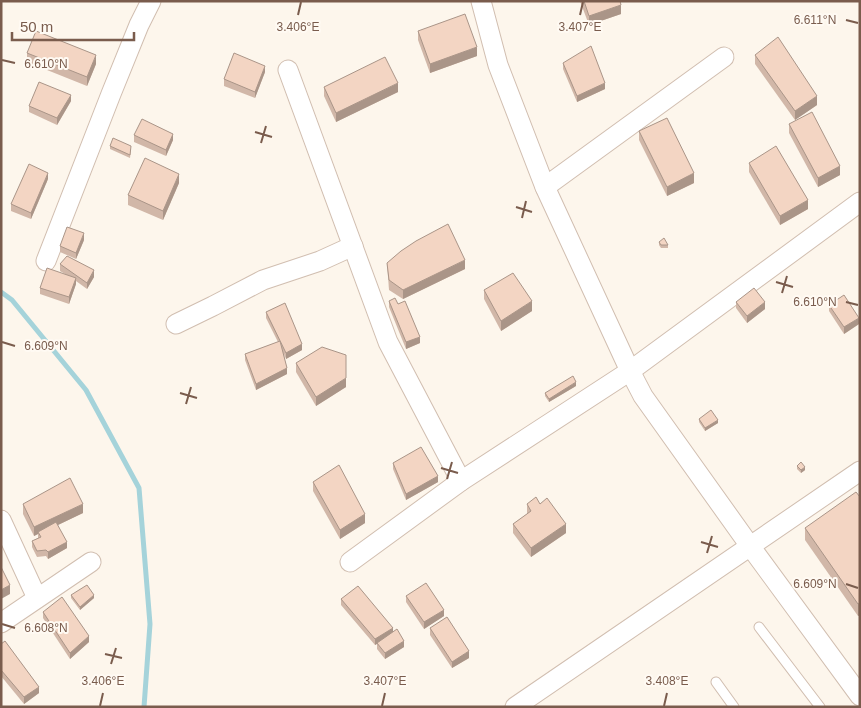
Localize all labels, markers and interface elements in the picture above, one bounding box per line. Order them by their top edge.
scale bar [12,10,135,42]
text: 6.611°N [794,13,836,27]
text: 50 m [20,18,53,35]
text: 3.406°E [277,20,319,34]
text: 3.407°E [559,20,601,34]
text: 6.610°N [24,57,68,71]
text: 6.610°N [793,295,837,309]
text: 6.609°N [24,339,68,353]
text: 6.609°N [793,577,837,591]
text: 6.608°N [24,621,68,635]
text: 3.406°E [82,674,124,688]
text: 3.407°E [364,674,406,688]
text: 3.408°E [646,674,688,688]

